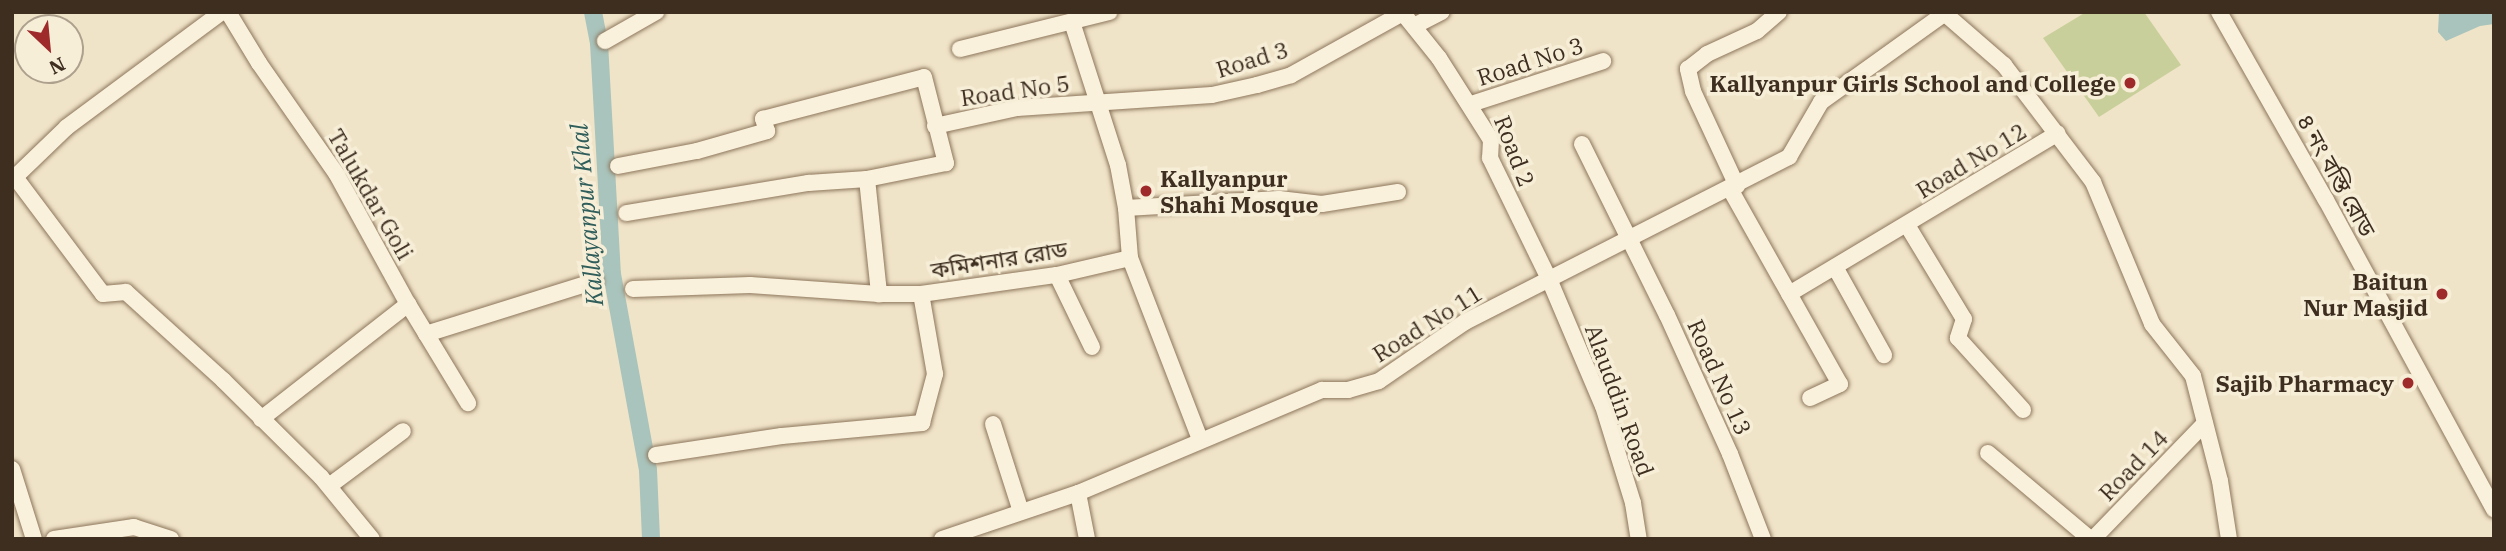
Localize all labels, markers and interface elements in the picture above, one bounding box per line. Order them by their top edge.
north arrow [14,14,84,84]
street label: Road No 3 [1473,31,1587,91]
street label: Road 3 [1213,35,1291,83]
text: N [45,52,69,80]
street label: Road No 5 [959,69,1071,111]
place label: Kallyanpur Girls School and College [1710,69,2116,97]
marker: Kallyanpur Girls School and College [2122,75,2138,91]
street label: ৪ নং বস্তি রোড [2292,109,2382,241]
street label: Road 2 [1489,112,1541,190]
street label: Road No 12 [1911,116,2031,204]
water label: Kallayanpur Khal [565,123,609,307]
street label: Talukdar Goli [322,124,420,264]
place label: Kallyanpur Shahi Mosque [1160,164,1319,218]
marker: Kallyanpur Shahi Mosque [1138,183,1154,199]
street label: কমিশনার রোড [929,235,1069,283]
place label: Baitun Nur Masjid [2303,267,2428,321]
street label: Road No 11 [1367,278,1487,368]
marker: Baitun Nur Masjid [2434,286,2450,302]
street label: Road No 13 [1682,315,1758,439]
street label: Alauddin Road [1580,320,1660,480]
place label: Sajib Pharmacy [2216,369,2394,397]
marker: Sajib Pharmacy [2400,375,2416,391]
street label: Road 14 [2093,424,2173,506]

